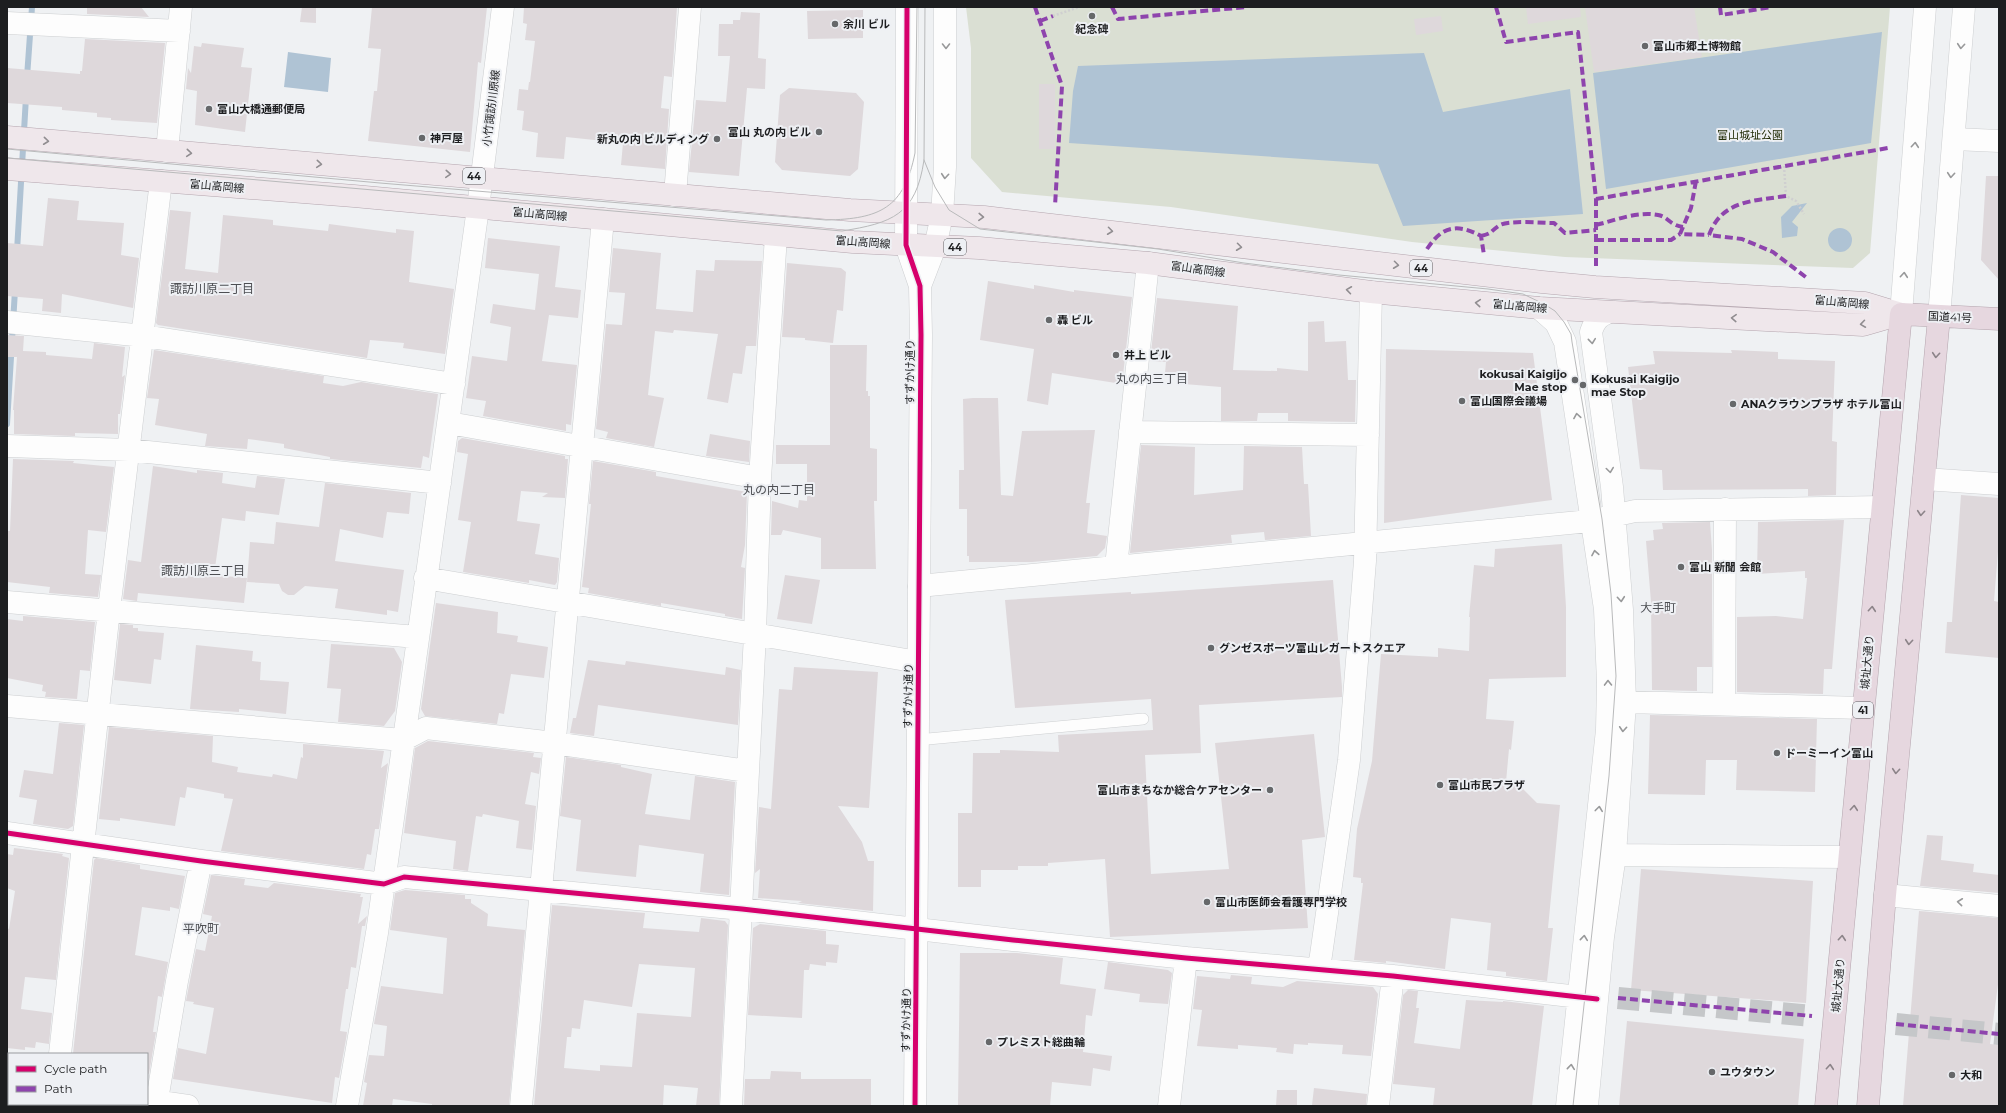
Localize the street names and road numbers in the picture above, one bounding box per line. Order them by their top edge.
street label: 小竹諏訪川原線 [479,69,503,147]
road number: 44 [463,168,485,184]
street label: 富山高岡線 [189,177,245,195]
street label: 富山高岡線 [512,205,568,223]
street label: 富山高岡線 [835,233,891,251]
road number: 44 [944,239,966,255]
street label: 富山高岡線 [1170,258,1226,280]
road number: 44 [1410,260,1432,276]
street label: 富山高岡線 [1814,293,1870,311]
street label: 富山高岡線 [1492,297,1548,315]
street label: 国道41号 [1928,309,1972,325]
street label: すずかけ通り [903,339,917,405]
street label: 城址大通り [1858,634,1876,690]
street label: すずかけ通り [900,663,916,729]
road number: 41 [1853,702,1873,718]
street label: 城址大通り [1829,957,1847,1013]
street label: すずかけ通り [898,987,914,1053]

